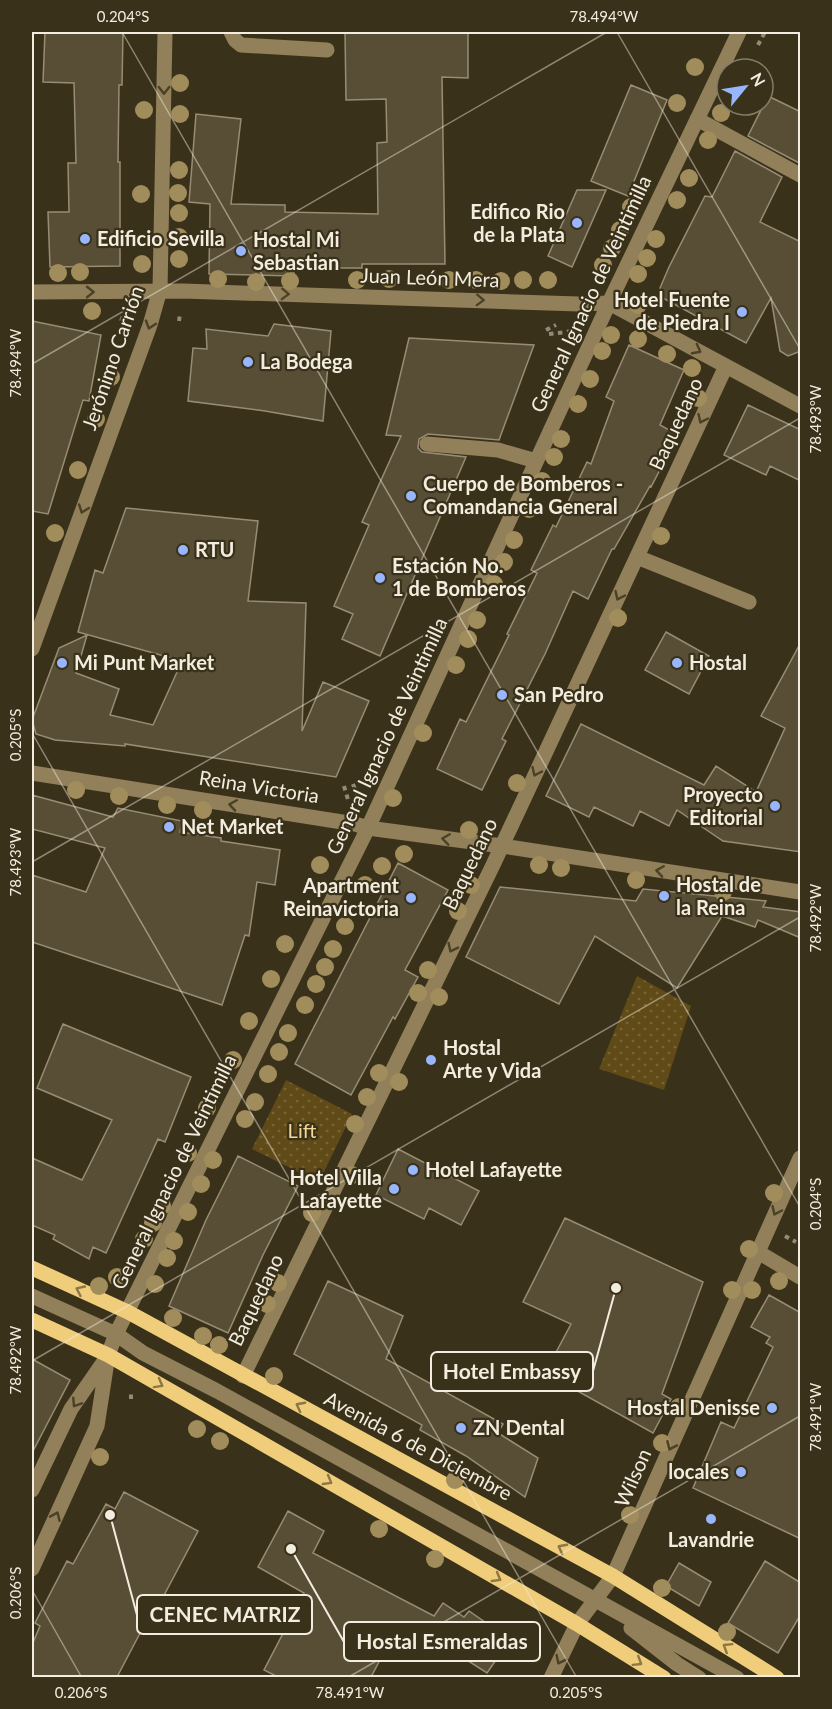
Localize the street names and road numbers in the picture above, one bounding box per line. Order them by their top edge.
street label: General Ignacio de Veintimilla [525,171,656,416]
street label: Juan León Mera [360,263,500,291]
street label: Jerónimo Carrión [76,282,148,433]
street label: Baquedano [643,374,707,474]
street label: General Ignacio de Veintimilla [321,613,452,858]
street label: Reina Victoria [197,765,321,807]
street label: Baquedano [437,814,502,913]
street label: General Ignacio de Veintimilla [106,1050,241,1293]
street label: Baquedano [223,1250,288,1349]
street label: Avenida 6 de Diciembre [321,1385,516,1505]
street label: Wilson [609,1445,656,1510]

